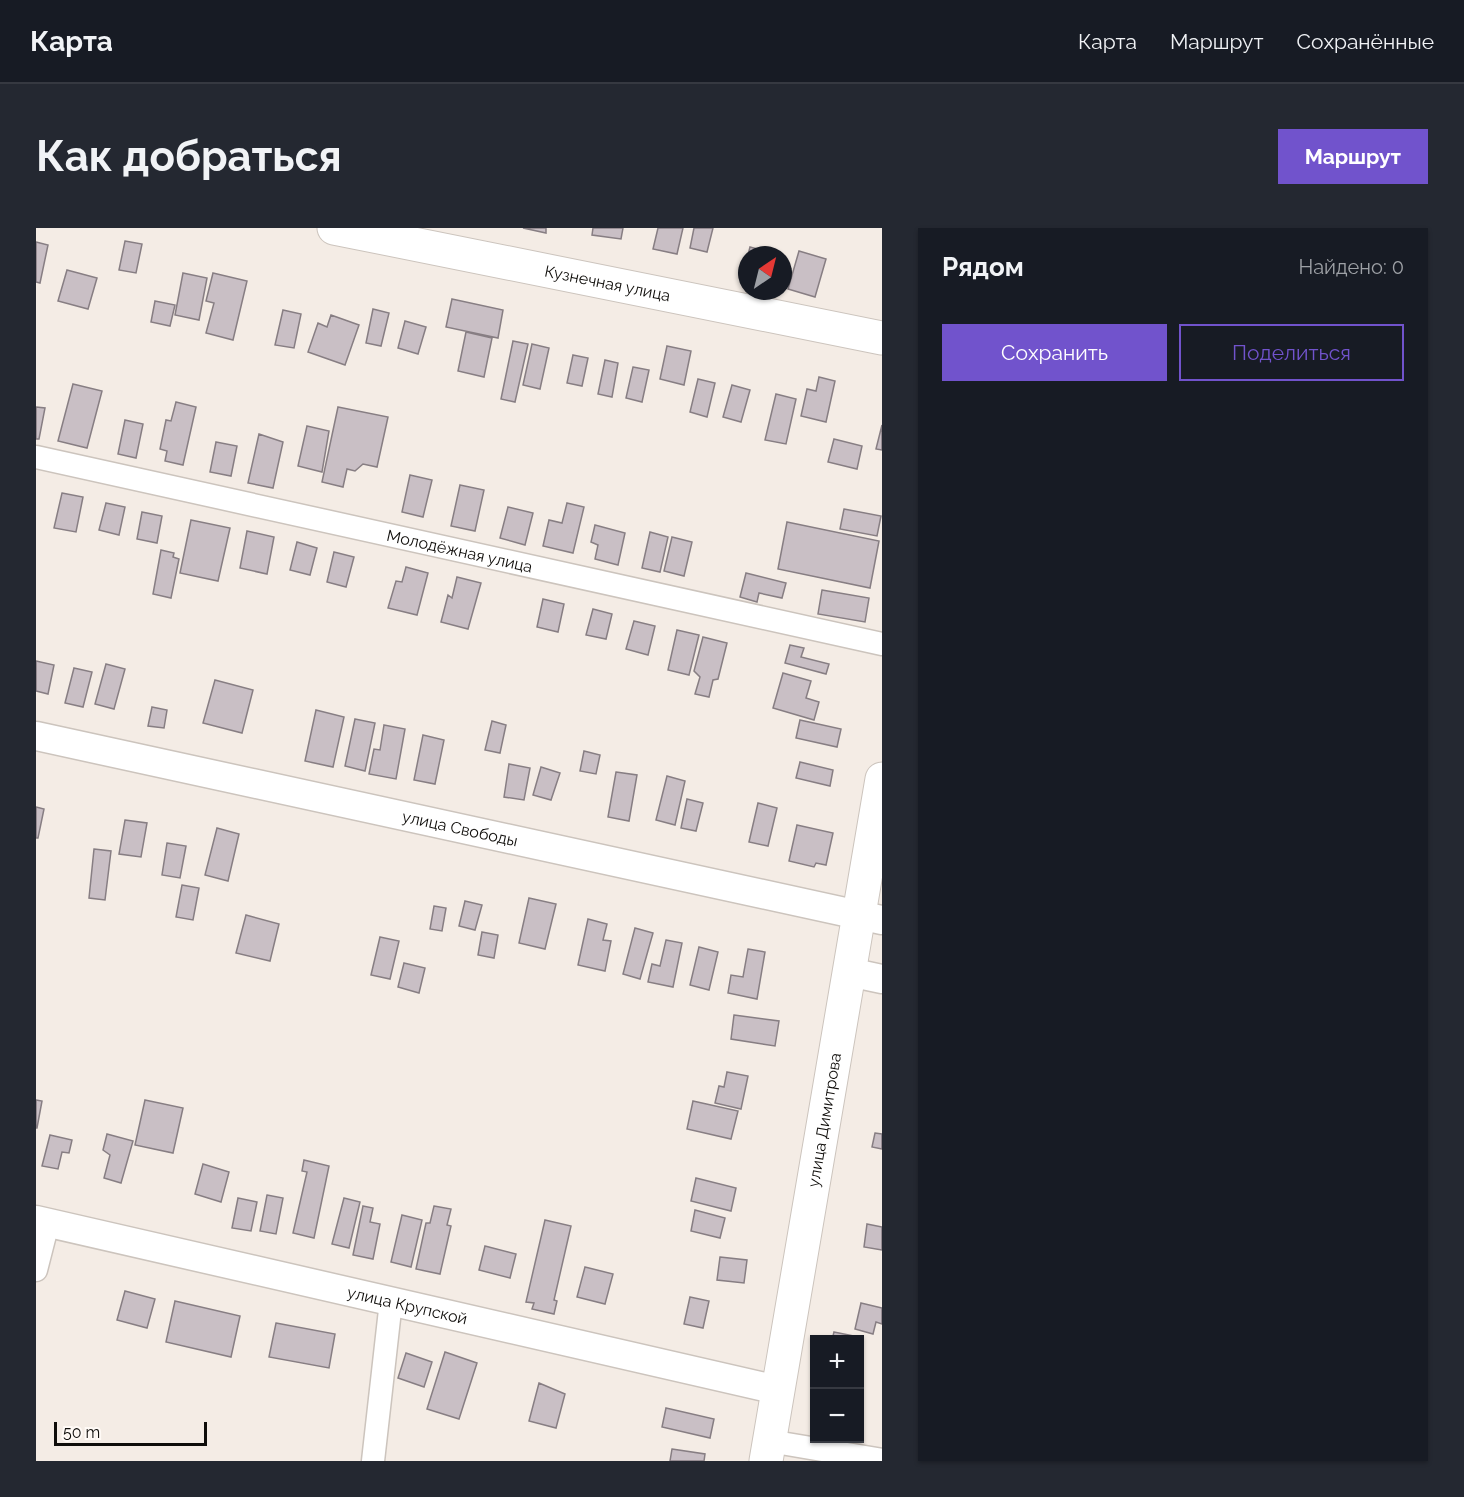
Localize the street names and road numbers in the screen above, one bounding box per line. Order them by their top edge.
street label: Кузнечная улица [543,261,672,305]
street label: Молодёжная улица [385,525,534,576]
street label: улица Свободы [400,806,520,850]
street label: улица Димитрова [803,1051,845,1189]
street label: улица Крупской [345,1282,469,1328]

